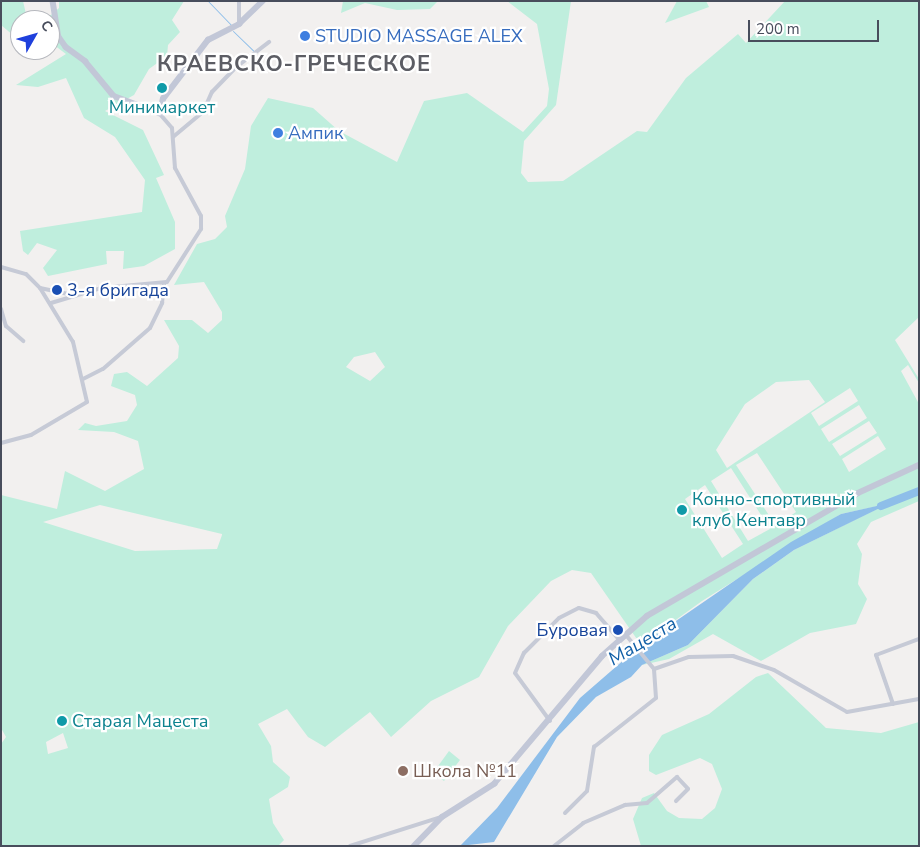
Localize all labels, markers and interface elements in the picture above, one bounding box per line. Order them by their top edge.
north arrow [10,10,60,60]
scale bar [750,10,881,42]
text: С [36,16,57,36]
text: 200 m [756,19,800,39]
place label: STUDIO MASSAGE ALEX [315,25,523,47]
marker: STUDIO MASSAGE ALEX [299,30,311,42]
district label: КРАЕВСКО-ГРЕЧЕСКОЕ [155,52,433,78]
marker: Минимаркет [156,82,168,94]
place label: Минимаркет [109,96,215,118]
place label: Ампик [288,122,343,144]
marker: Ампик [272,127,284,139]
place label: 3-я бригада [67,279,169,301]
marker: 3-я бригада [51,284,63,296]
place label: Конно-спортивный клуб Кентавр [692,489,856,532]
marker: Конно-спортивный клуб Кентавр [676,504,688,516]
water label: Мацеста [605,613,681,671]
place label: Буровая [537,619,608,641]
marker: Буровая [612,624,624,636]
place label: Старая Мацеста [72,710,208,732]
marker: Старая Мацеста [56,715,68,727]
place label: Школа №11 [413,760,517,782]
marker: Школа №11 [397,765,409,777]

